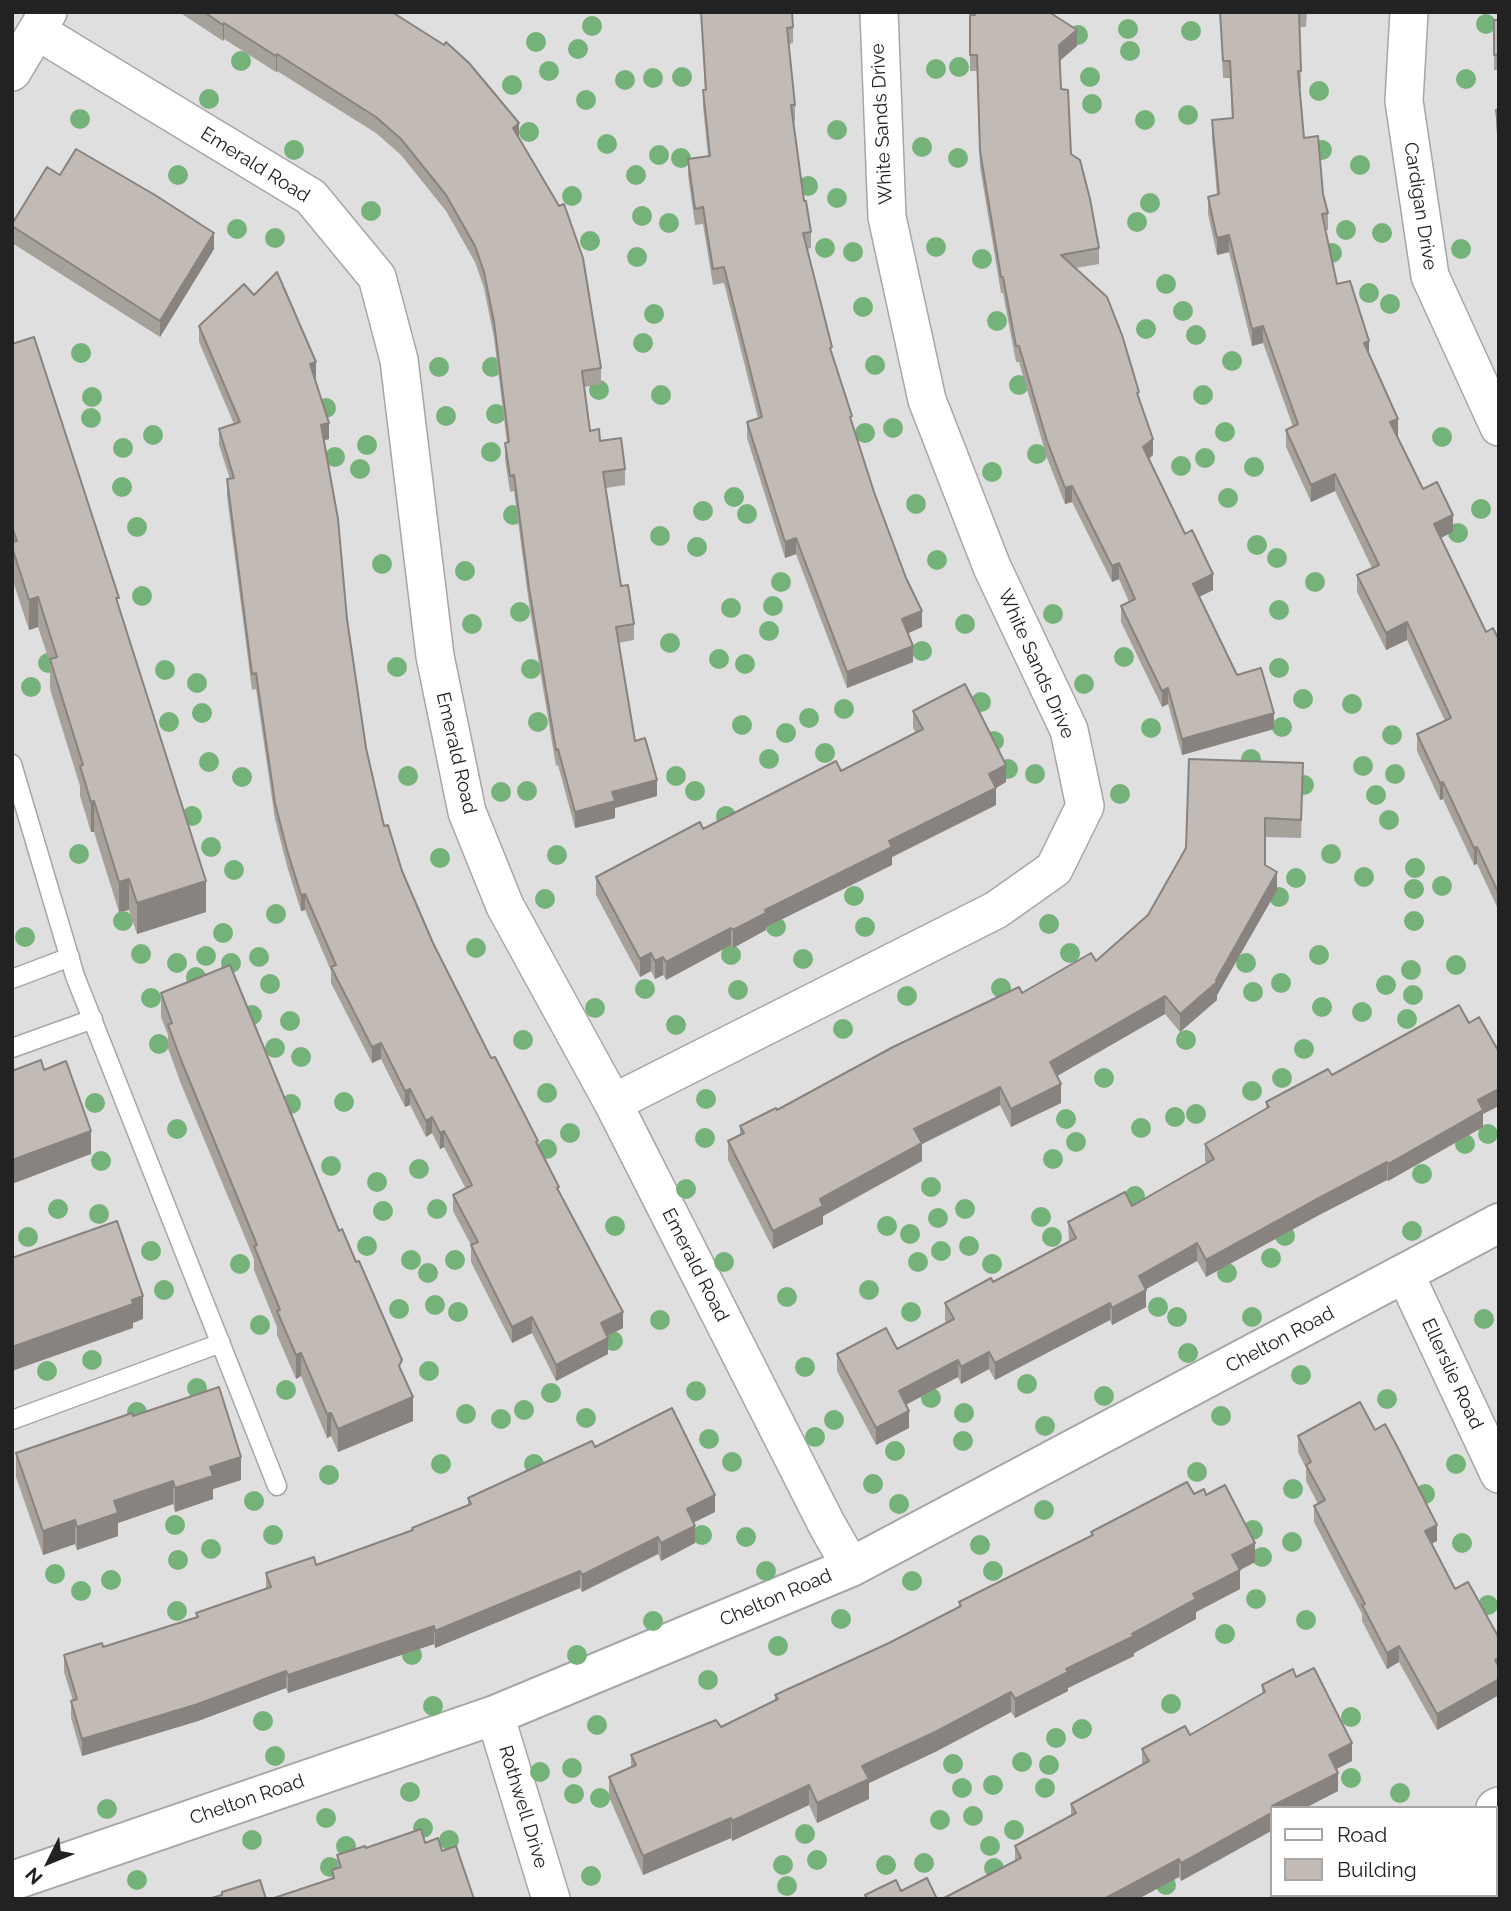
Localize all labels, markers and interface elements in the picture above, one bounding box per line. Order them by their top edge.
street label: White Sands Drive [866,43,898,205]
street label: Emerald Road [196,122,314,208]
street label: Cardigan Drive [1399,140,1441,272]
street label: White Sands Drive [993,586,1079,742]
street label: Emerald Road [431,690,481,816]
street label: Emerald Road [657,1204,733,1326]
street label: Chelton Road [1222,1302,1338,1378]
street label: Ellerslie Road [1416,1315,1488,1433]
street label: Chelton Road [717,1564,835,1632]
street label: Rothwell Drive [493,1743,553,1871]
street label: Chelton Road [187,1770,307,1830]
legend [1270,1806,1497,1897]
text: Road [1337,1822,1387,1847]
north arrow [14,1827,84,1897]
text: Building [1337,1857,1417,1882]
text: N [21,1864,47,1889]

